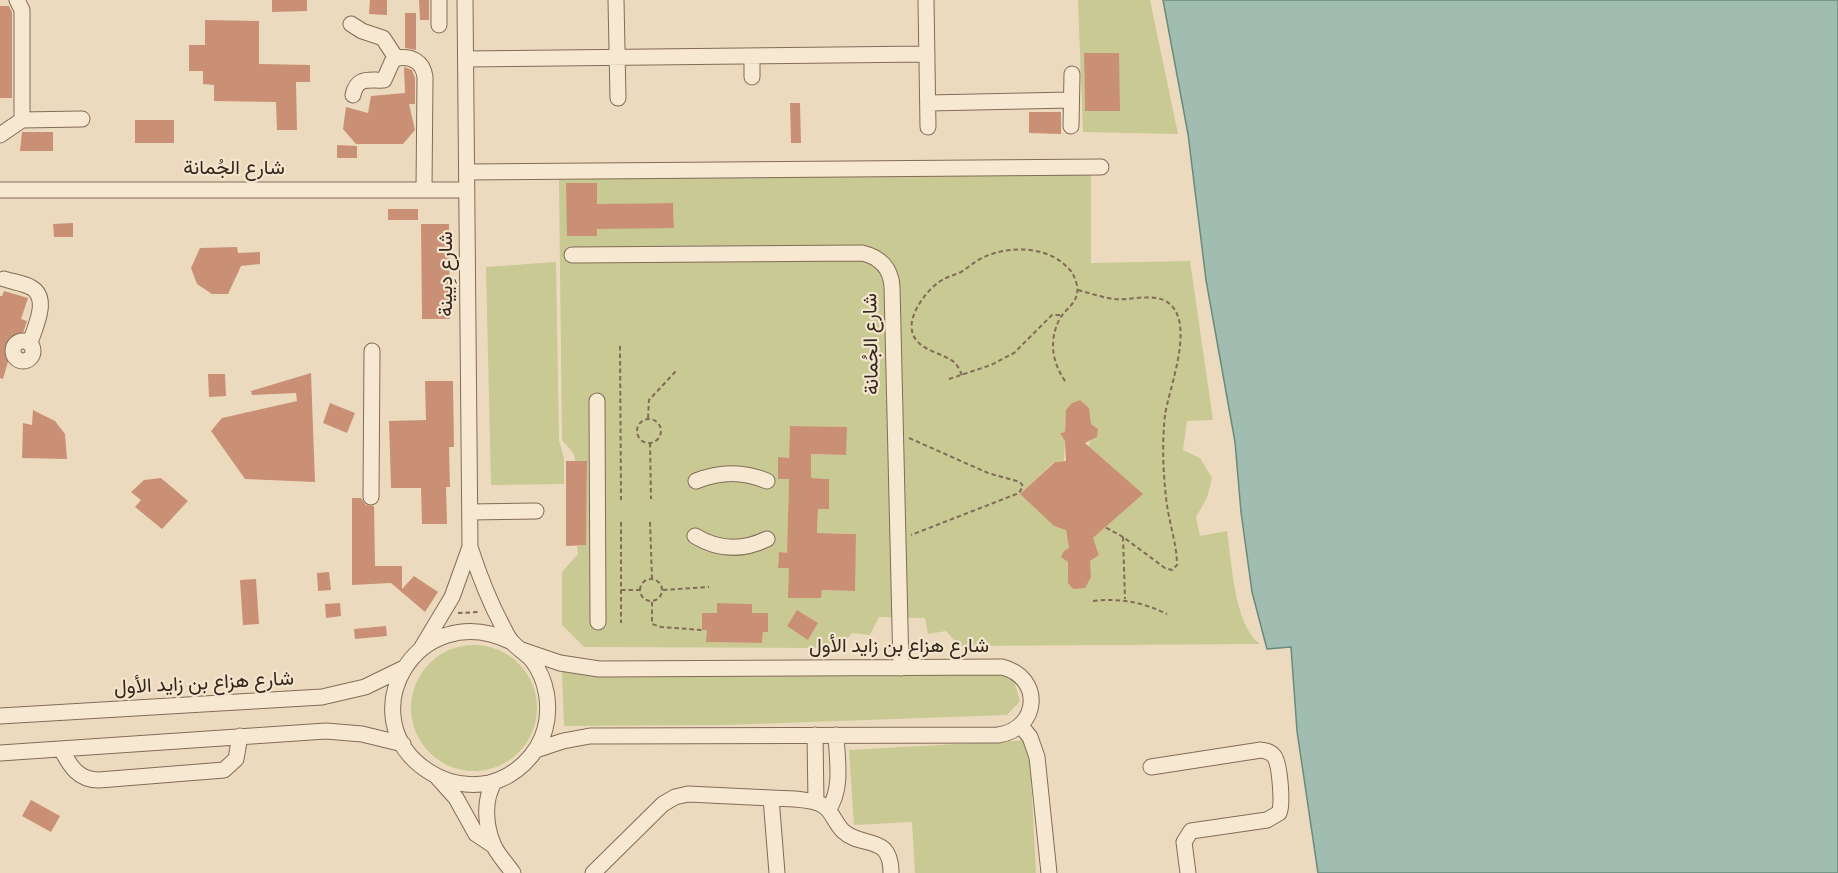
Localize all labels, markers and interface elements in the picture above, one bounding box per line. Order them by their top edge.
street label: شارع الجُمانة [183,157,285,181]
street label: شارع دِيينة [435,231,459,317]
street label: شارع الجُمانة [859,293,885,395]
street label: شارع هزاع بن زايد الأول [809,635,989,659]
street label: شارع هزاع بن زايد الأول [113,667,295,701]

